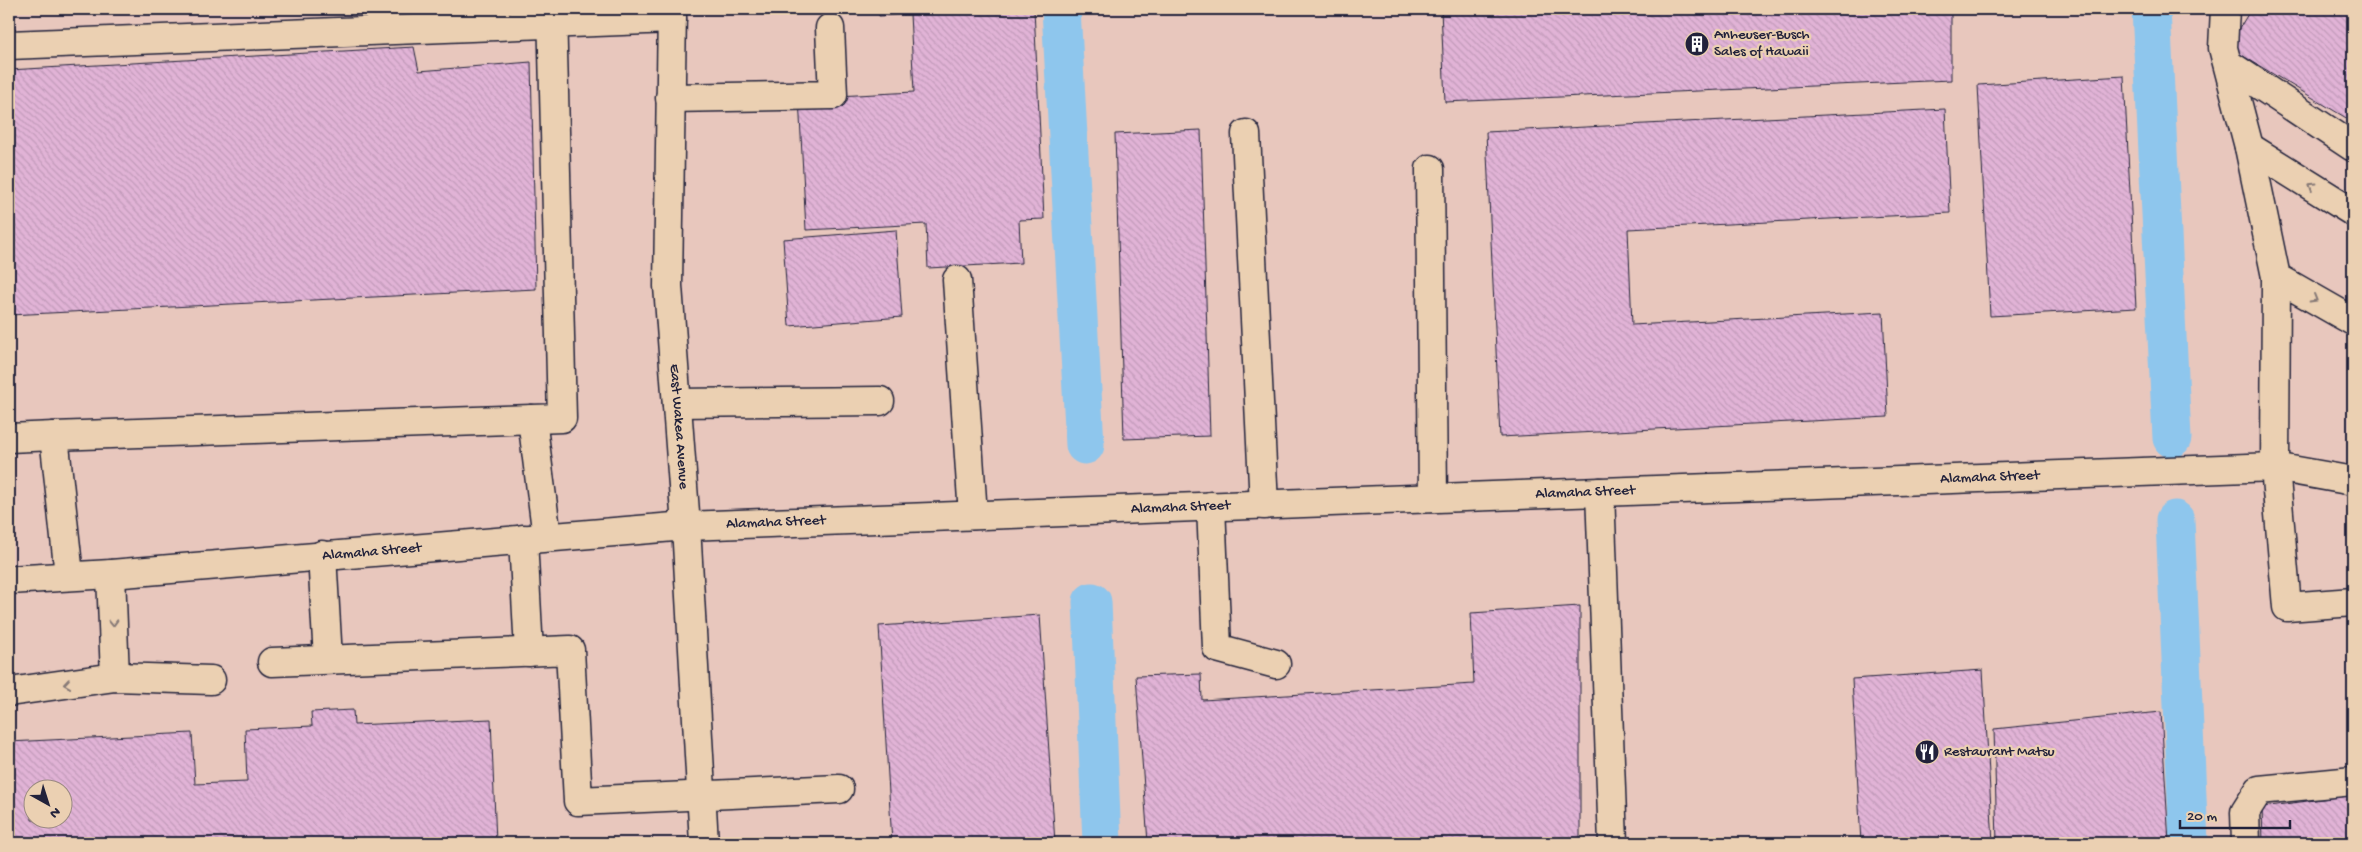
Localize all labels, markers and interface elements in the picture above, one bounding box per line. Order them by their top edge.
place label: Anheuser-Busch Sales of Hawaii [1714,26,1809,61]
building icon: Anheuser-Busch Sales of Hawaii [1684,31,1710,57]
one-way arrow [2308,183,2317,193]
one-way arrow [2309,293,2318,303]
street label: East Wakea Avenue [665,363,692,490]
street label: Alamaha Street [1940,467,2042,488]
street label: Alamaha Street [1535,482,1637,503]
street label: Alamaha Street [1130,497,1232,518]
street label: Alamaha Street [726,512,828,534]
street label: Alamaha Street [322,539,424,565]
one-way arrow [107,619,118,627]
one-way arrow [62,678,71,688]
restaurant icon: Restaurant Matsu [1914,739,1940,765]
place label: Restaurant Matsu [1944,743,2054,761]
north arrow [22,780,72,830]
scale bar [2180,797,2290,829]
text: N [46,803,64,822]
text: 20 m [2187,808,2217,826]

